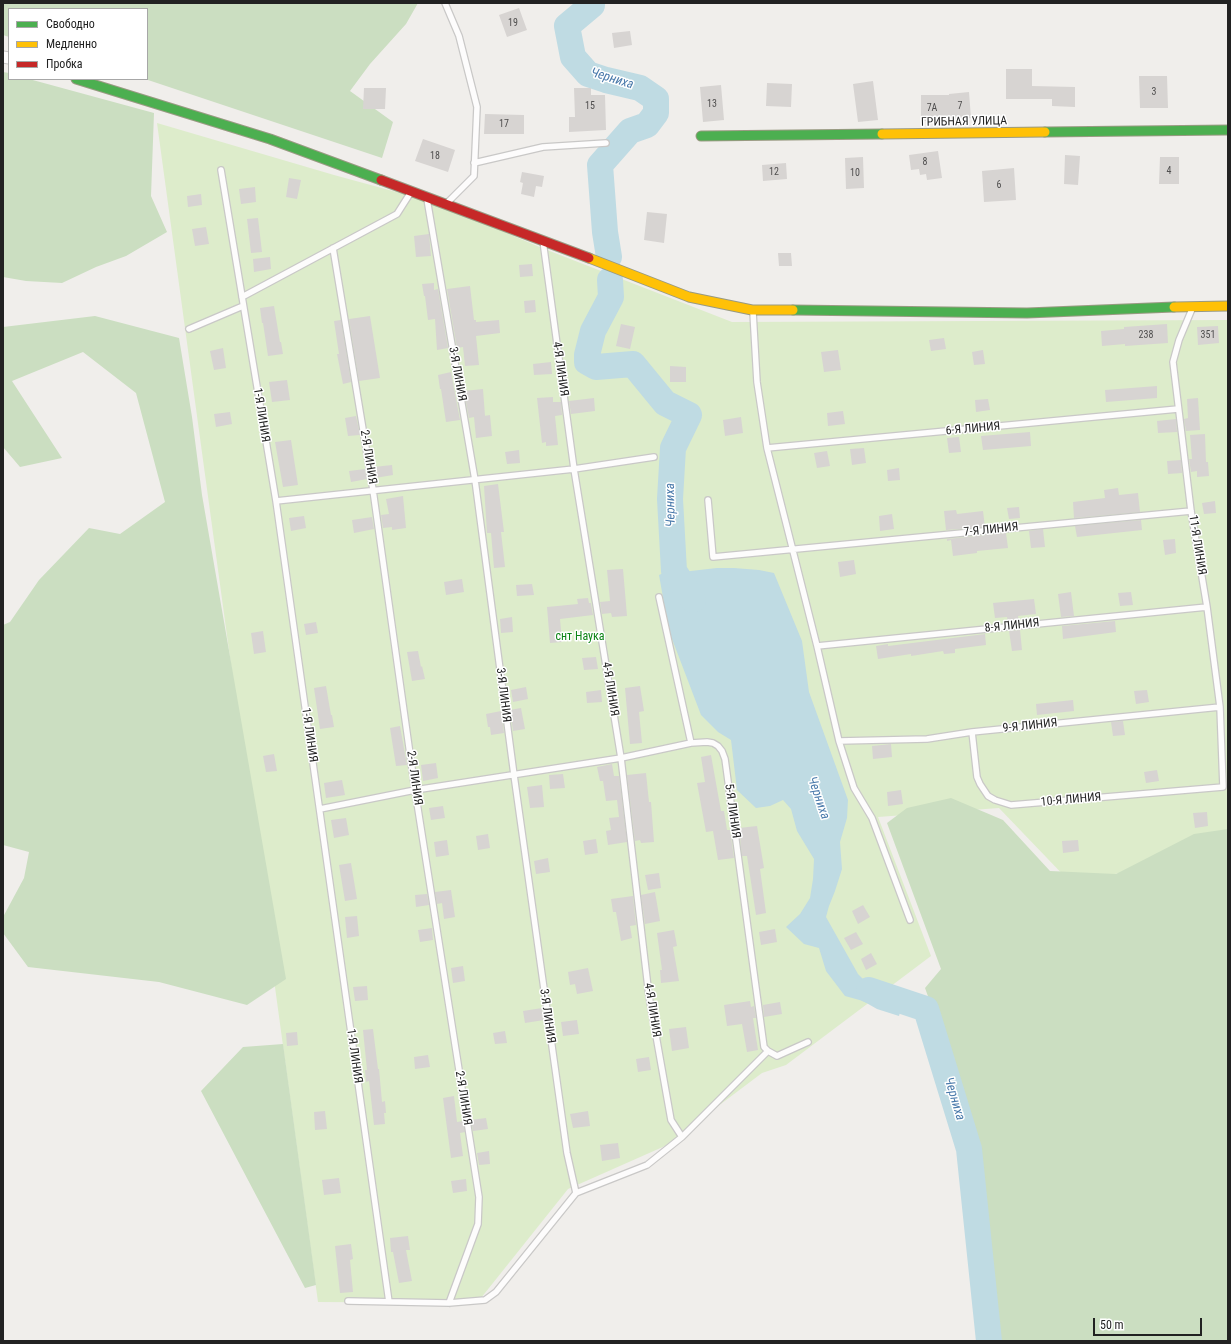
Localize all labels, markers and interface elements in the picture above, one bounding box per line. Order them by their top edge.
legend [8,8,148,80]
text: Свободно [46,17,95,31]
house number: 19 [508,17,518,29]
text: Медленно [46,37,97,51]
text: Пробка [46,57,83,71]
water label: Черниха [589,65,635,93]
house number: 3 [1152,86,1156,98]
house number: 13 [707,98,717,110]
house number: 15 [585,100,595,112]
house number: 7 [958,100,962,112]
house number: 7А [927,102,937,114]
street label: ГРИБНАЯ УЛИЦА [921,114,1007,130]
house number: 17 [499,118,509,130]
house number: 18 [430,150,440,162]
house number: 8 [923,156,927,168]
house number: 4 [1167,165,1171,177]
house number: 12 [769,166,779,178]
house number: 10 [850,167,860,179]
house number: 6 [997,179,1001,191]
house number: 238 [1139,329,1153,341]
house number: 351 [1201,329,1215,341]
street label: 4-Я ЛИНИЯ [549,341,571,397]
street label: 3-Я ЛИНИЯ [445,346,469,402]
street label: 1-Я ЛИНИЯ [250,387,272,443]
street label: 6-Я ЛИНИЯ [945,419,1001,439]
street label: 2-Я ЛИНИЯ [357,429,379,485]
water label: Черниха [663,483,679,527]
street label: 11-Я ЛИНИЯ [1185,514,1209,576]
street label: 7-Я ЛИНИЯ [963,520,1019,540]
street label: 8-Я ЛИНИЯ [984,616,1040,636]
park label: снт Наука [555,630,605,644]
street label: 4-Я ЛИНИЯ [599,661,621,717]
street label: 3-Я ЛИНИЯ [493,667,513,723]
street label: 1-Я ЛИНИЯ [298,707,320,763]
street label: 9-Я ЛИНИЯ [1002,716,1058,736]
street label: 2-Я ЛИНИЯ [403,750,425,806]
water label: Черниха [803,775,833,821]
street label: 5-Я ЛИНИЯ [721,783,743,839]
street label: 10-Я ЛИНИЯ [1040,790,1102,810]
street label: 4-Я ЛИНИЯ [641,982,663,1038]
street label: 3-Я ЛИНИЯ [536,988,558,1044]
street label: 1-Я ЛИНИЯ [343,1028,365,1084]
street label: 2-Я ЛИНИЯ [452,1070,474,1126]
water label: Черниха [940,1076,968,1122]
scale bar [1095,1310,1204,1336]
text: 50 m [1100,1318,1124,1332]

